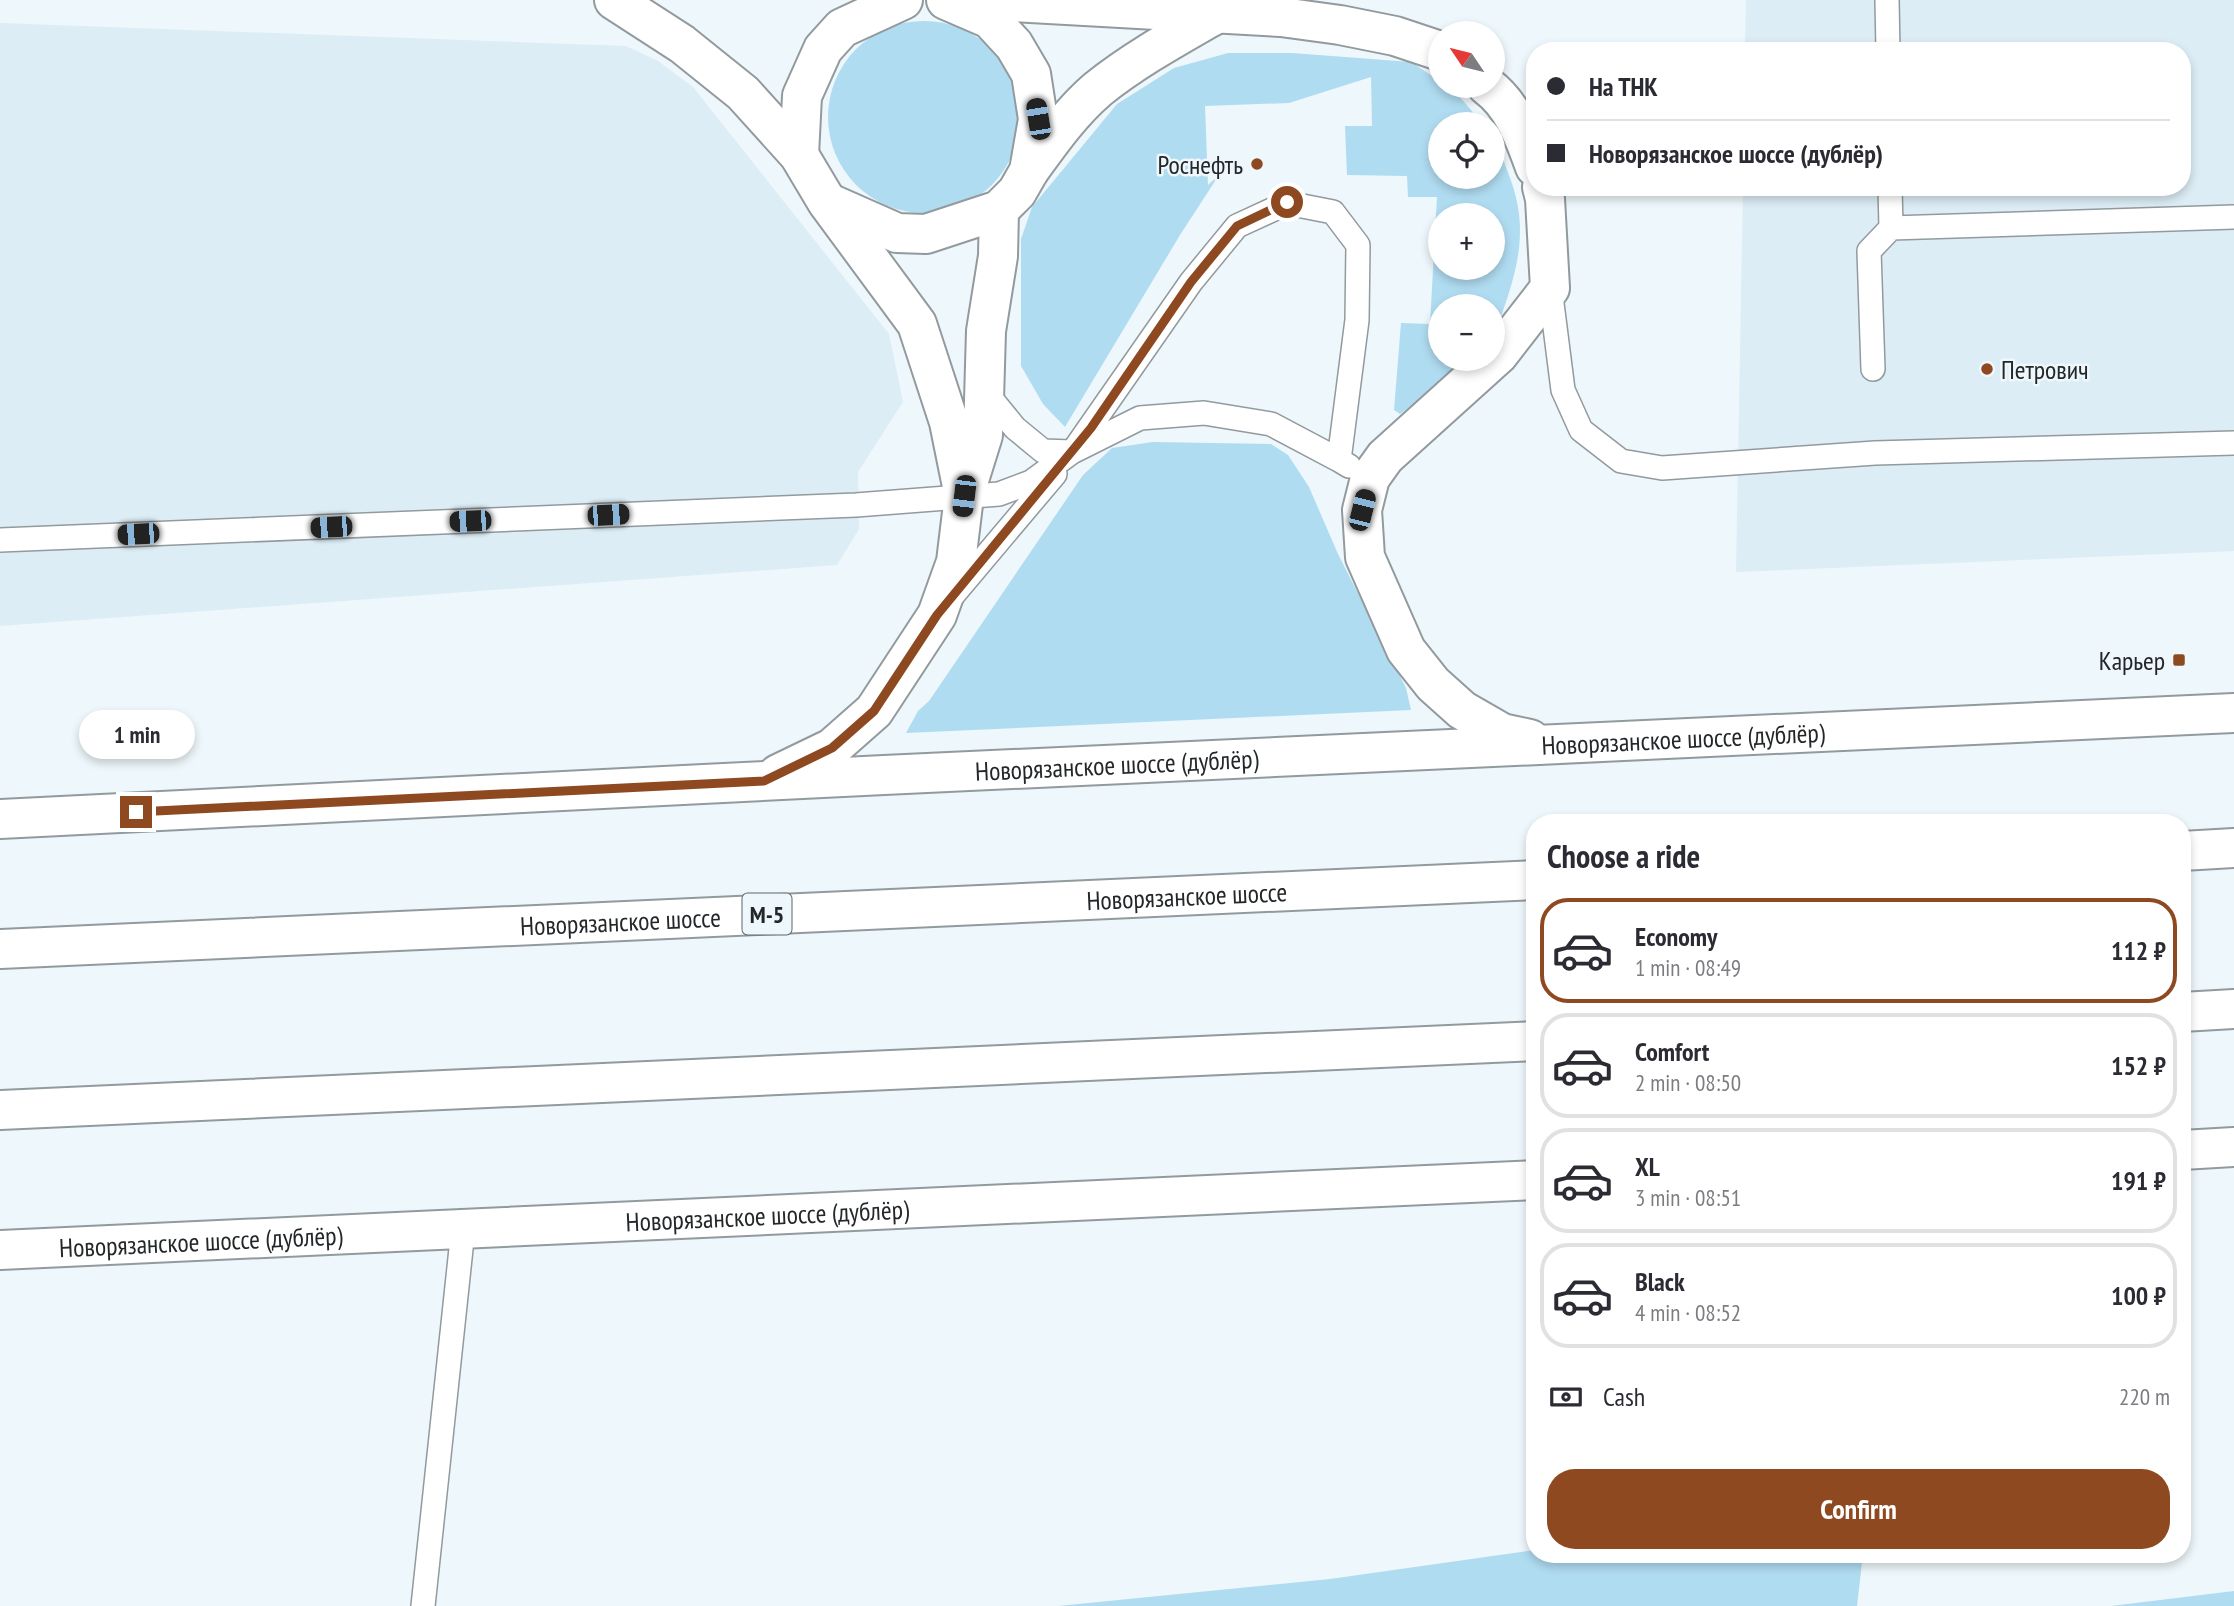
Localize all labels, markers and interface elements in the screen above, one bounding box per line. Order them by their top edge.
north arrow [1428,21,1505,98]
map controls [1428,21,1505,371]
text: На ТНК [1589,70,1658,103]
car [1025,97,1052,141]
button: locate [1428,112,1505,189]
text: Новорязанское шоссе (дублёр) [1589,137,1883,170]
place label: Роснефть [1158,148,1243,181]
marker: Роснефть [1249,156,1265,172]
route start [1271,186,1303,218]
button: + [1428,203,1505,280]
button: − [1428,294,1505,371]
place label: Петрович [2001,353,2088,386]
marker: Петрович [1979,361,1995,377]
car [952,474,977,518]
car [1347,487,1378,533]
car [587,503,630,527]
car [449,510,492,532]
car [310,515,353,539]
car [117,522,160,546]
place label: Карьер [2099,644,2165,677]
marker: Карьер [2171,652,2187,668]
callout: 1 min [78,710,194,760]
street label: Новорязанское шоссе (дублёр) [1541,715,1825,761]
text: 1 min [114,720,160,749]
street label: Новорязанское шоссе (дублёр) [974,741,1259,787]
route end [120,796,152,828]
text: Choose a ride [1547,835,1700,877]
street label: Новорязанское шоссе [1086,875,1288,917]
road number: М-5 [742,894,792,934]
street label: Новорязанское шоссе [519,900,721,942]
icon: car [1551,919,1614,982]
text: Economy [1635,920,1717,953]
text: 112 ₽ [2111,934,2166,967]
text: 1 min · 08:49 [1635,953,1741,982]
icon: car [1551,1034,1614,1097]
text: Comfort [1635,1035,1709,1068]
text: 152 ₽ [2111,1049,2166,1082]
text: 2 min · 08:50 [1635,1068,1741,1097]
icon: car [1551,1149,1614,1212]
text: XL [1635,1150,1660,1183]
text: 191 ₽ [2111,1164,2166,1197]
text: 3 min · 08:51 [1635,1183,1741,1212]
street label: Новорязанское шоссе (дублёр) [625,1192,910,1238]
street label: Новорязанское шоссе (дублёр) [58,1218,343,1264]
icon: car [1551,1264,1614,1327]
text: Black [1635,1265,1685,1298]
text: 100 ₽ [2111,1279,2166,1312]
text: 4 min · 08:52 [1635,1298,1741,1327]
icon: cash [1547,1378,1585,1416]
text: Cash [1603,1380,1645,1413]
text: 220 m [2119,1382,2170,1411]
button: Confirm [1547,1469,2170,1549]

